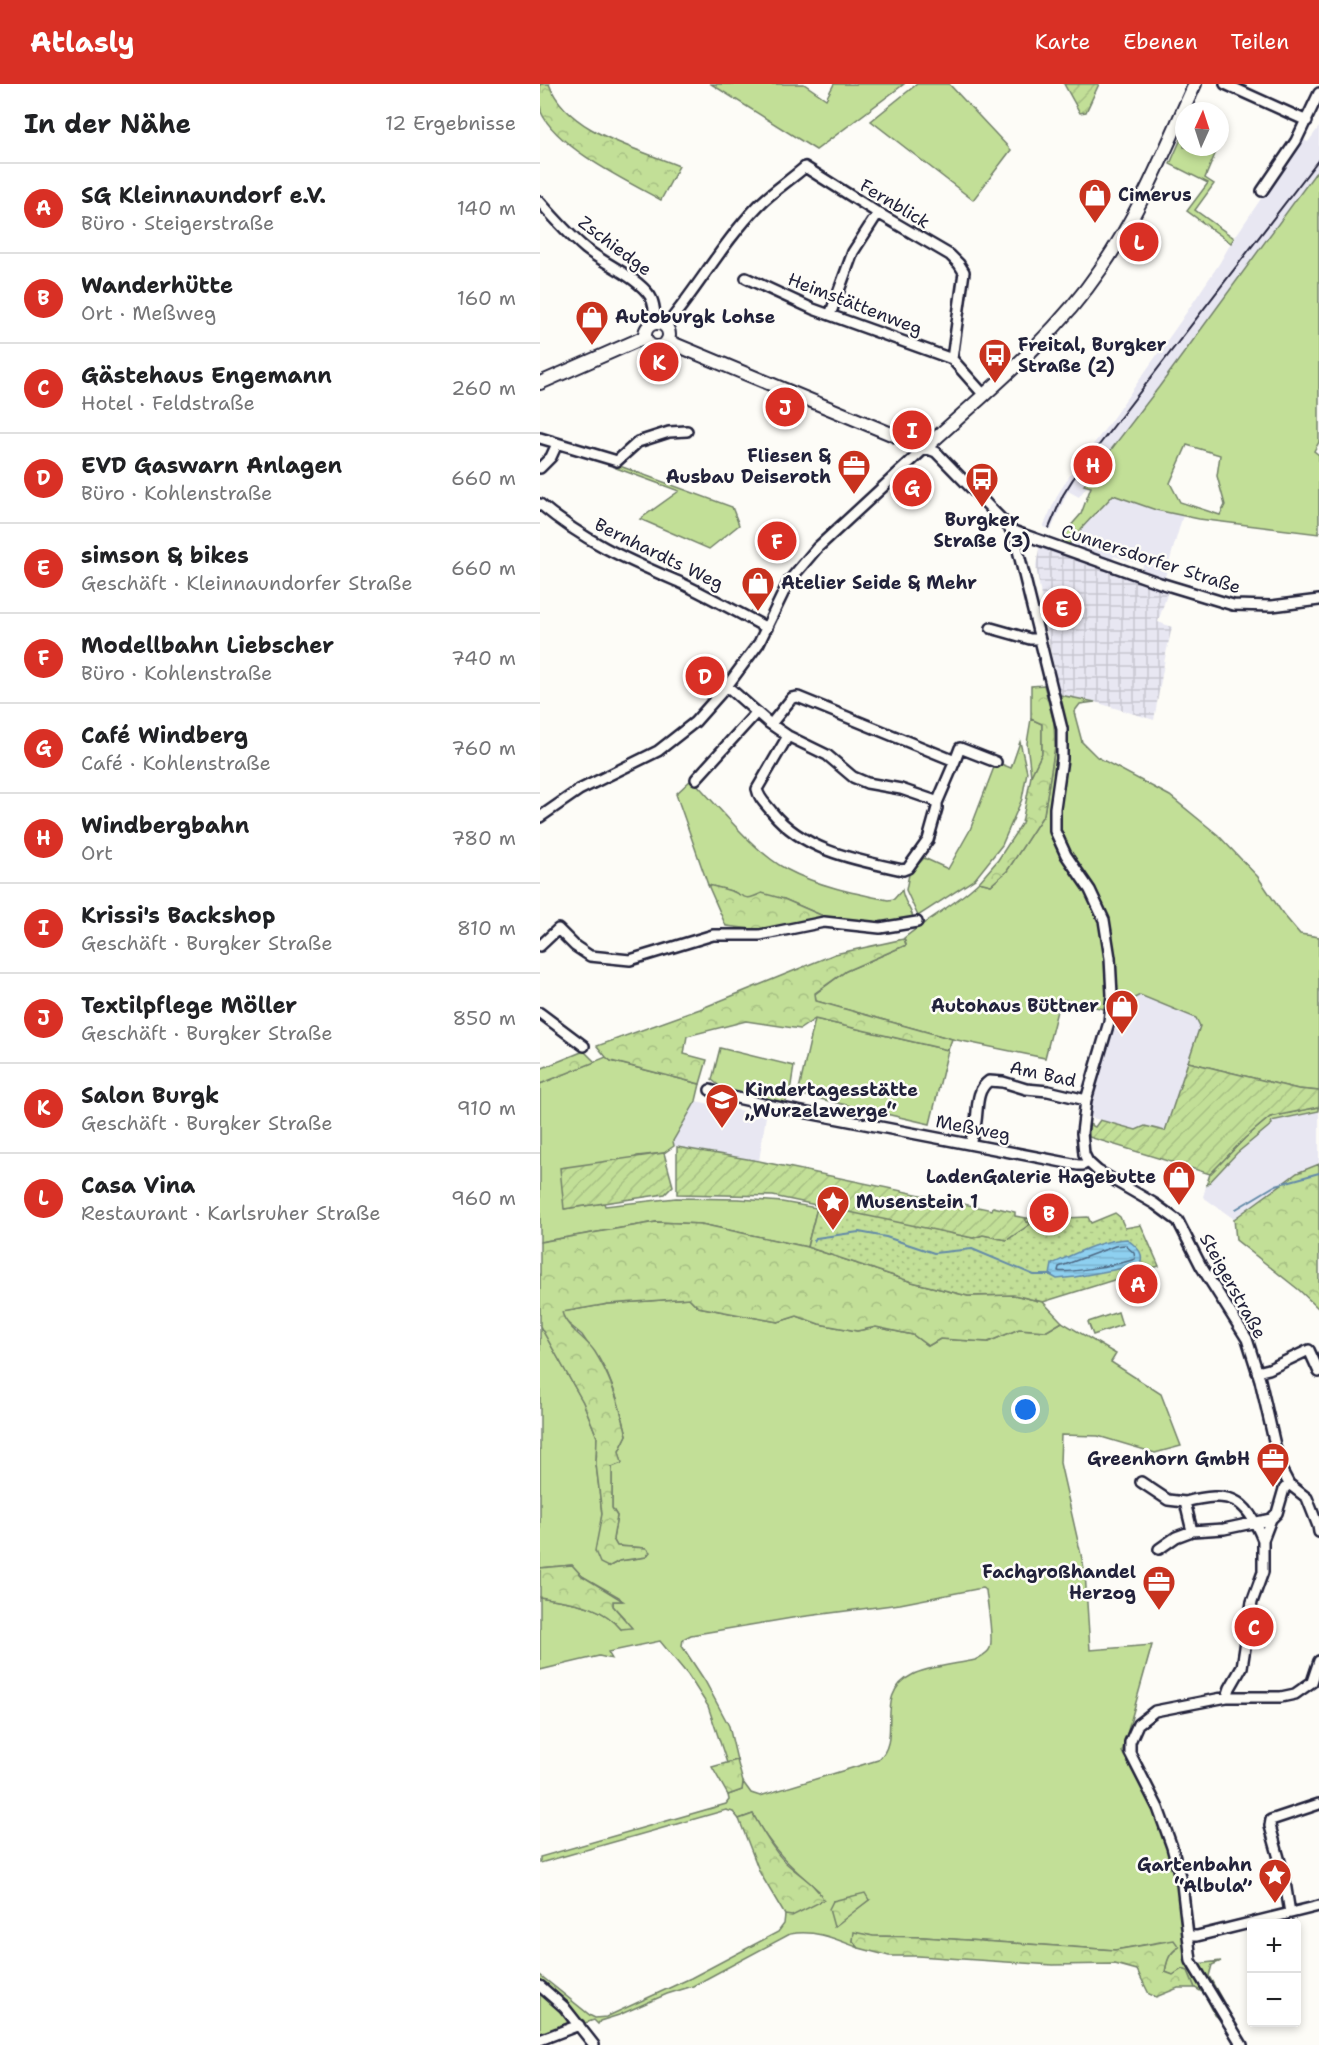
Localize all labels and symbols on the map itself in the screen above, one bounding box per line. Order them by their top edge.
north arrow [1175,102,1229,156]
street label: Fernblick [855,174,935,234]
shop icon: Cimerus [1077,177,1113,224]
place label: Cimerus [1118,183,1192,207]
street label: Zschiedge [573,210,657,282]
pin: L [1120,220,1158,264]
street label: Heimstättenweg [784,267,926,341]
shop icon: Autoburgk Lohse [574,299,610,346]
place label: Autoburgk Lohse [615,305,775,329]
place label: Freital, Burgker Straße (2) [1018,333,1167,378]
bus stop icon: Freital, Burgker Straße (2) [977,337,1013,384]
pin: K [640,340,678,384]
pin: J [766,384,804,430]
pin: I [892,408,932,452]
pin: H [1074,442,1112,488]
place label: Fliesen & Ausbau Deiseroth [666,444,832,489]
office icon: Fliesen & Ausbau Deiseroth [836,448,872,495]
bus stop icon: Burgker Straße (3) [964,461,1000,508]
pin: G [892,464,932,510]
place label: Burgker Straße (3) [933,508,1031,553]
street label: Bernhardts Weg [591,512,727,596]
pin: F [758,518,796,564]
street label: Cunnersdorfer Straße [1058,519,1244,599]
shop icon: Atelier Seide & Mehr [740,565,776,612]
place label: Atelier Seide & Mehr [781,571,977,595]
pin: E [1042,586,1082,630]
pin: D [686,654,724,698]
shop icon: Autohaus Büttner [1104,988,1140,1035]
place label: Autohaus Büttner [931,994,1099,1018]
street label: Am Bad [1007,1055,1079,1093]
place label: Kindertagesstätte „Wurzelzwerge“ [745,1078,918,1123]
school or university icon: Kindertagesstätte „Wurzelzwerge“ [704,1082,740,1129]
street label: Meßweg [933,1109,1013,1147]
shop icon: LadenGalerie Hagebutte [1161,1159,1197,1206]
place label: LadenGalerie Hagebutte [926,1165,1156,1189]
place icon: Musenstein 1 [815,1184,851,1231]
place label: Musenstein 1 [856,1190,978,1214]
pin: B [1030,1190,1068,1236]
street label: Steigerstraße [1194,1229,1272,1343]
pin: A [1118,1262,1158,1306]
your location [1011,1395,1040,1424]
office icon: Greenhorn GmbH [1255,1441,1291,1488]
place label: Greenhorn GmbH [1087,1447,1250,1471]
place label: Fachgroßhandel Herzog [982,1560,1136,1605]
office icon: Fachgroßhandel Herzog [1141,1564,1177,1611]
pin: C [1234,1604,1274,1650]
place label: Gartenbahn “Albula” [1137,1853,1252,1898]
place icon: Gartenbahn “Albula” [1257,1857,1293,1904]

